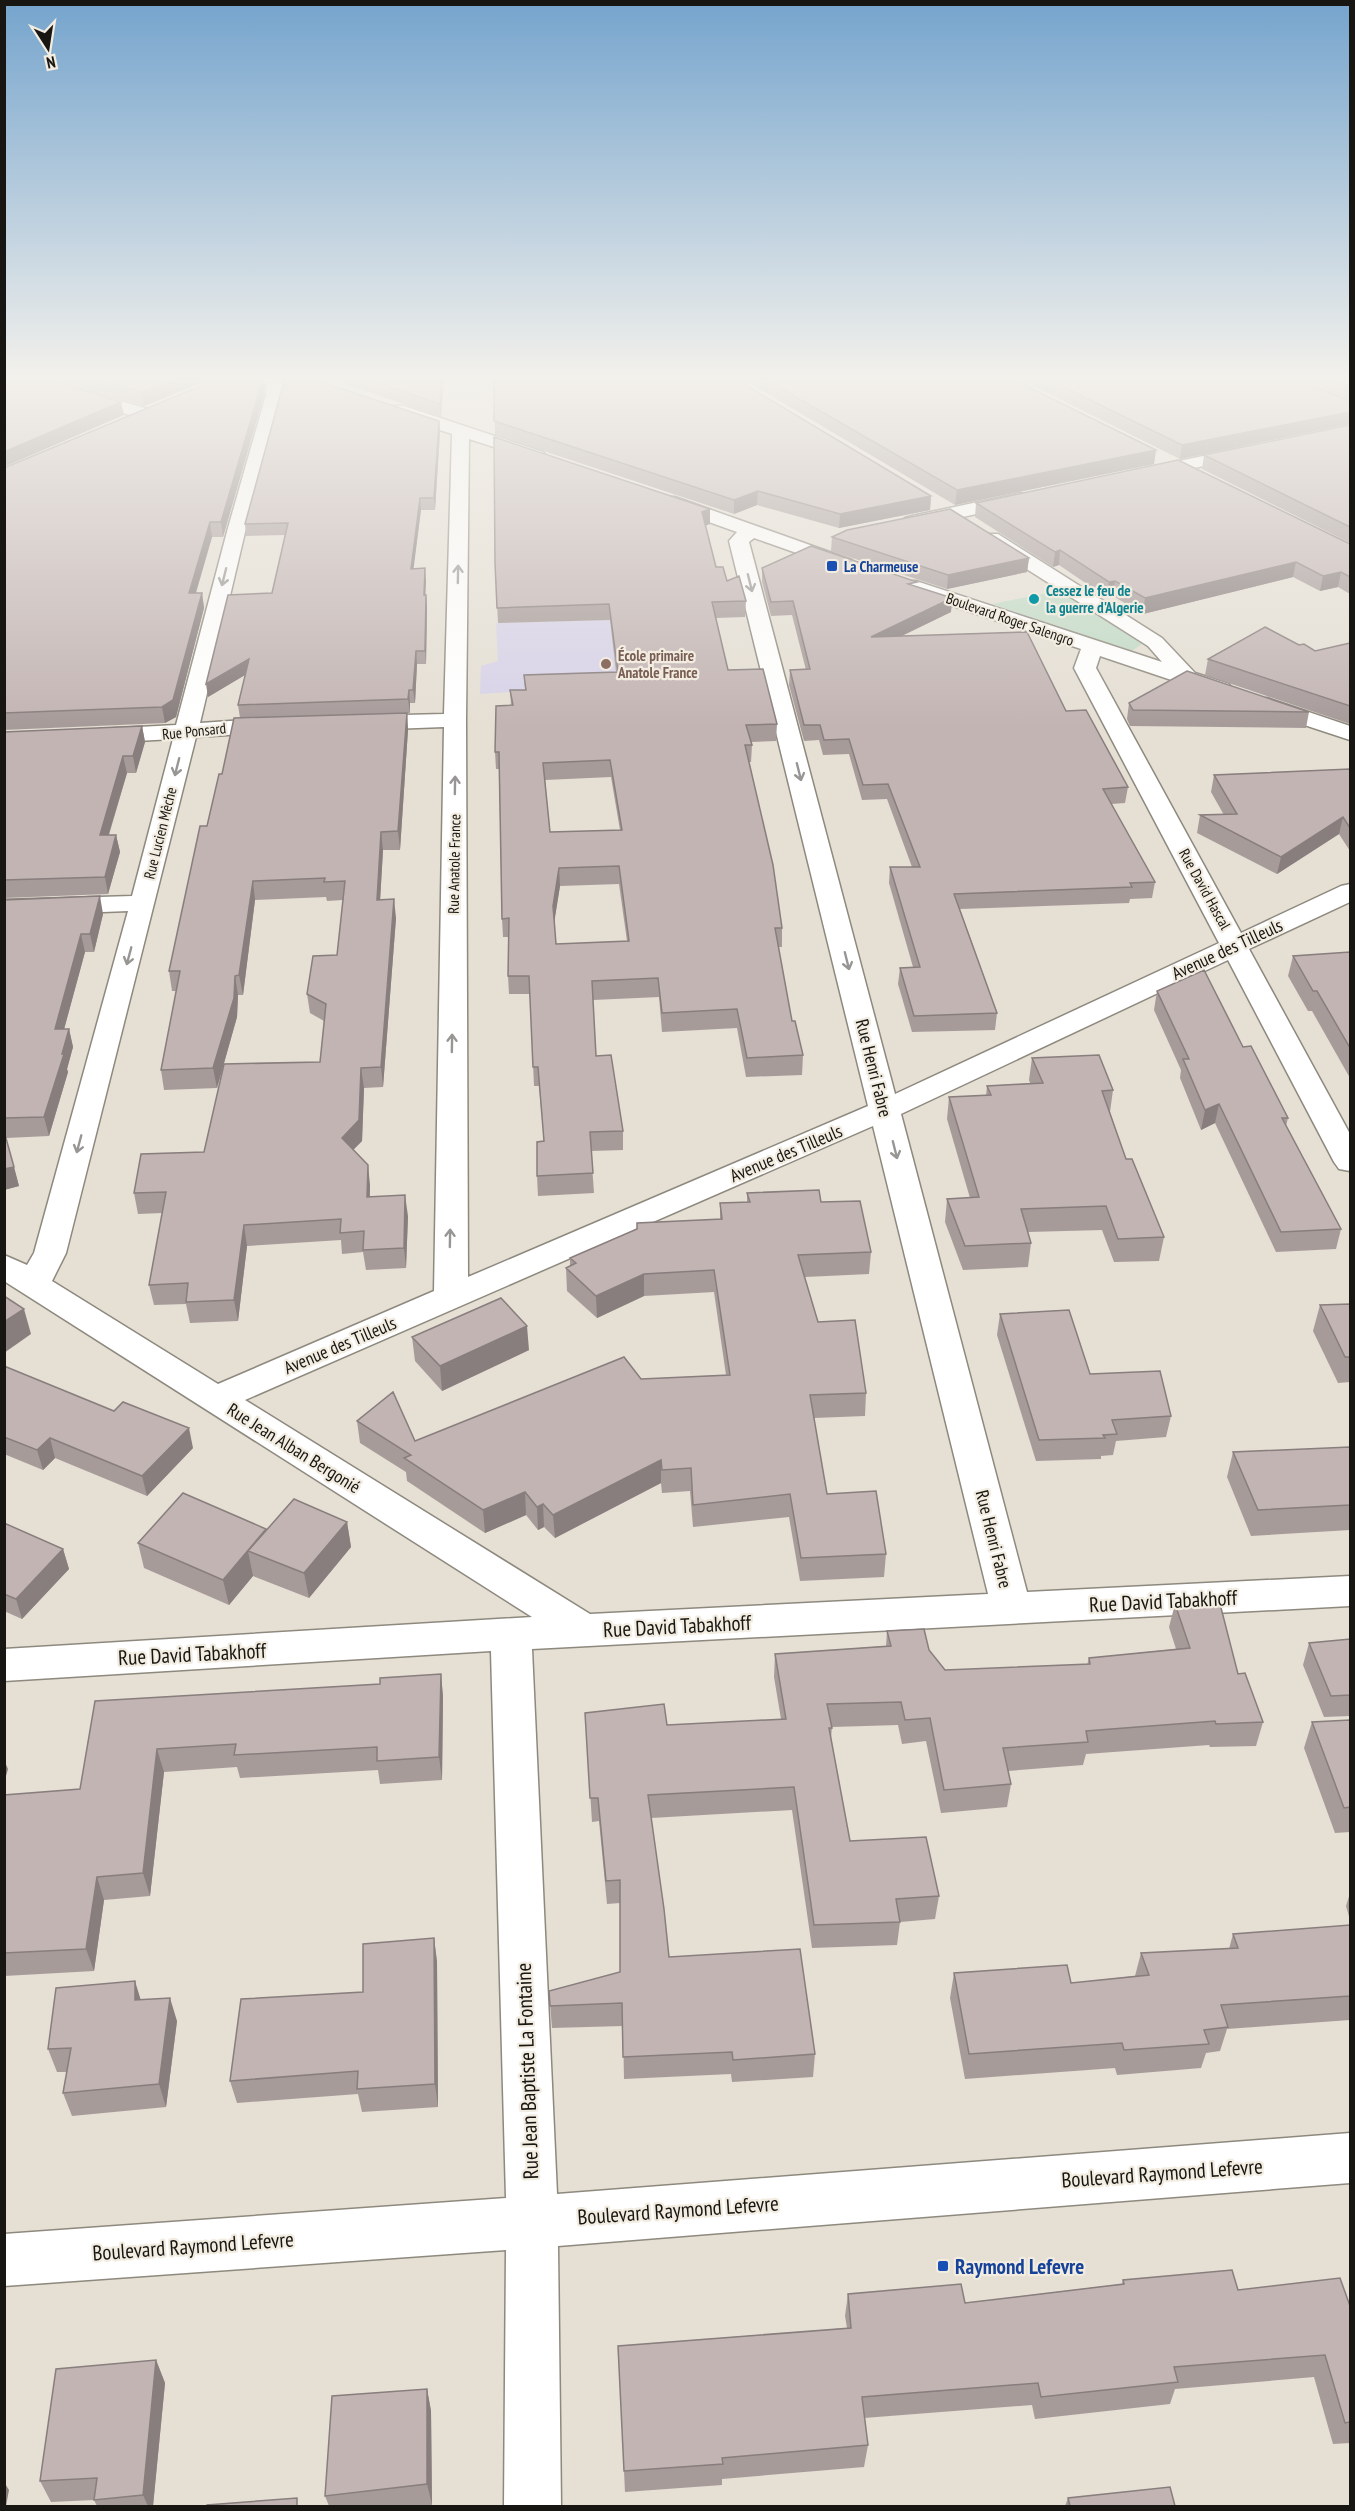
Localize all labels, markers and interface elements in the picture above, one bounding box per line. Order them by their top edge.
north arrow [18,18,78,78]
text: N [45,52,57,73]
place label: La Charmeuse [844,557,918,576]
marker: La Charmeuse [825,559,839,573]
one-way arrow [452,565,464,585]
one-way arrow [218,568,230,587]
one-way arrow [745,573,757,592]
place label: Cessez le feu de la guerre d'Algerie [1046,581,1144,617]
street label: Boulevard Roger Salengro [944,588,1076,650]
marker: Cessez le feu de la guerre d'Algerie [1027,592,1041,606]
place label: École primaire Anatole France [617,646,698,682]
marker: École primaire Anatole France [599,657,613,671]
street label: Rue Ponsard [161,718,227,744]
one-way arrow [170,757,182,776]
one-way arrow [793,762,805,781]
one-way arrow [449,775,461,795]
street label: Rue Lucien Mèche [139,785,181,881]
street label: Rue Anatole France [444,814,464,914]
street label: Rue David Hascal [1175,845,1235,933]
street label: Avenue des Tilleuls [1168,913,1286,985]
one-way arrow [123,946,134,965]
one-way arrow [842,951,854,970]
street label: Rue Henri Fabre [851,1017,897,1119]
one-way arrow [446,1033,458,1053]
street label: Avenue des Tilleuls [726,1119,846,1187]
one-way arrow [73,1134,84,1153]
one-way arrow [890,1140,902,1159]
one-way arrow [444,1228,456,1248]
street label: Avenue des Tilleuls [280,1311,400,1379]
street label: Rue Jean Alban Bergonié [223,1398,365,1498]
street label: Rue Henri Fabre [971,1488,1017,1590]
street label: Rue David Tabakhoff [1088,1584,1238,1618]
street label: Rue David Tabakhoff [602,1609,752,1643]
street label: Rue David Tabakhoff [117,1637,267,1671]
street label: Rue Jean Baptiste La Fontaine [510,1962,544,2180]
street label: Boulevard Raymond Lefevre [1060,2153,1264,2193]
street label: Boulevard Raymond Lefevre [576,2190,780,2230]
street label: Boulevard Raymond Lefevre [91,2226,295,2266]
place label: Raymond Lefevre [955,2253,1084,2280]
marker: Raymond Lefevre [936,2259,950,2273]

